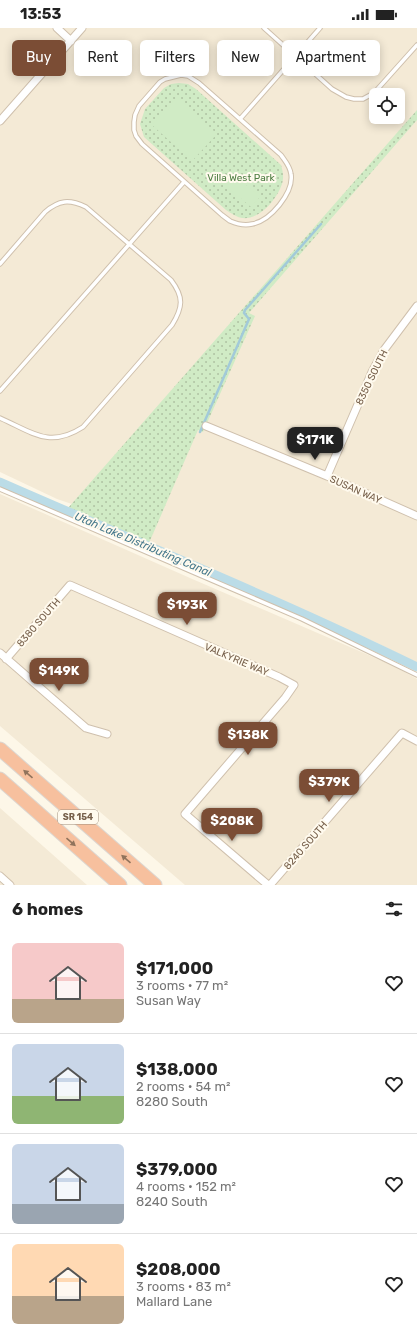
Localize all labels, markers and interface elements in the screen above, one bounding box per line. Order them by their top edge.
text: 13:53 [20,5,61,23]
chip: Buy [12,40,66,76]
chip: Rent [74,40,132,76]
chip: Filters [140,40,209,76]
chip: New [217,40,274,76]
chip: Apartment [282,40,380,76]
map controls [369,88,405,124]
button: locate [369,88,405,124]
park label: Villa West Park [207,172,275,184]
street label: 8350 SOUTH [353,348,390,407]
pin: $171K [287,427,343,461]
text: $171K [296,432,334,447]
street label: SUSAN WAY [328,473,384,507]
water label: Utah Lake Distributing Canal [72,510,213,579]
pin: $193K [159,592,215,626]
street label: 8380 SOUTH [14,596,63,649]
text: $193K [167,597,207,612]
street label: VALKYRIE WAY [203,641,271,679]
pin: $149K [31,658,87,692]
text: $149K [39,663,79,678]
pin: $138K [220,722,276,756]
text: $138K [227,727,269,742]
one-way arrow [22,769,33,778]
pin: $379K [301,769,357,803]
text: $379K [308,774,350,789]
pin: $208K [204,808,260,842]
road number: SR 154 [58,810,98,824]
text: $208K [210,813,254,828]
street label: 8240 SOUTH [282,819,330,872]
one-way arrow [67,837,76,846]
one-way arrow [120,855,131,864]
icon: filters [383,898,405,920]
text: 6 homes [12,899,83,919]
text: $171,000 [136,958,213,978]
icon: home [44,959,92,1007]
icon: heart [383,972,405,994]
text: 3 rooms · 77 m² [136,978,228,993]
text: Susan Way [136,993,201,1008]
text: $138,000 [136,1059,218,1079]
icon: home [44,1060,92,1108]
icon: heart [383,1073,405,1095]
text: 2 rooms · 54 m² [136,1079,230,1094]
text: 8280 South [136,1094,208,1109]
text: $379,000 [136,1159,218,1179]
icon: home [44,1160,92,1208]
icon: heart [383,1173,405,1195]
text: 4 rooms · 152 m² [136,1179,236,1194]
text: 8240 South [136,1194,208,1209]
text: $208,000 [136,1259,221,1279]
icon: home [44,1260,92,1308]
icon: heart [383,1273,405,1295]
text: 3 rooms · 83 m² [136,1279,231,1294]
text: Mallard Lane [136,1294,212,1309]

